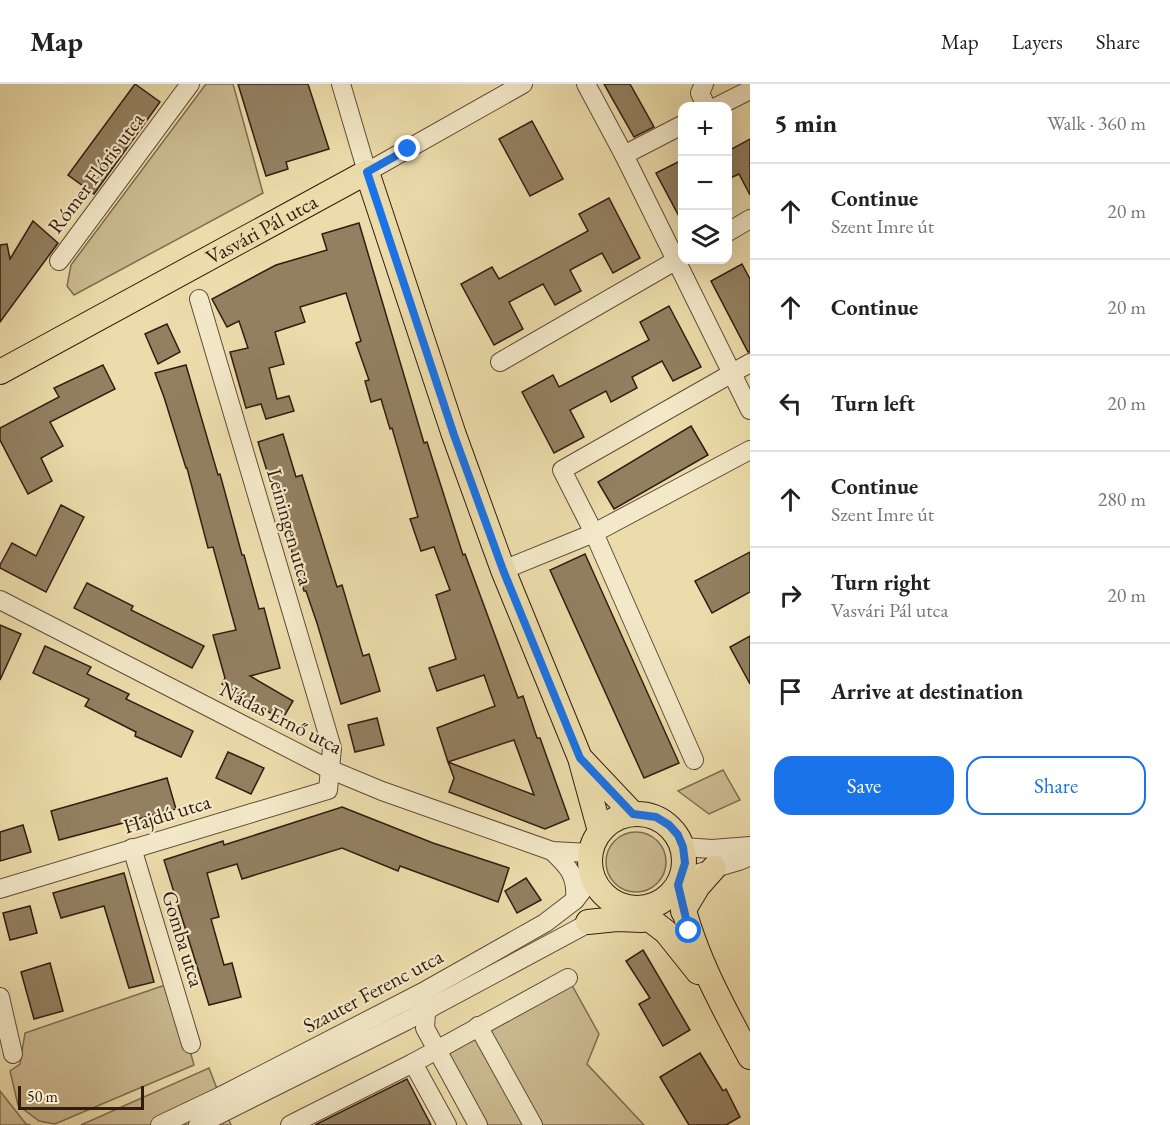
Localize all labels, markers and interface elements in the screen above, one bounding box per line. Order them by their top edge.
text: Map [30,23,83,59]
text: Map [941,28,979,55]
text: Layers [1012,28,1063,55]
text: Share [1096,28,1140,55]
map controls [678,102,732,264]
button: + [678,102,732,156]
street label: Rómer Flóris utca [41,106,150,239]
text: 5 min [774,106,837,140]
text: Walk · 360 m [1047,110,1146,136]
route end [394,135,420,161]
button: − [678,156,732,210]
text: Continue [831,184,918,213]
street label: Vasvári Pál utca [201,187,323,270]
icon: ahead [774,195,807,228]
text: 20 m [1107,198,1146,224]
button: layers [678,210,732,264]
text: Szent Imre út [831,213,934,239]
icon: ahead [774,291,807,324]
text: Continue [831,293,918,322]
text: 20 m [1107,294,1146,320]
icon: left [774,387,807,420]
text: Turn left [831,389,915,418]
text: 20 m [1107,390,1146,416]
street label: Leiningen utca [261,466,320,589]
text: Continue [831,472,918,501]
icon: ahead [774,483,807,516]
text: 280 m [1098,486,1146,512]
text: Szent Imre út [831,501,934,527]
text: Turn right [831,568,930,597]
icon: right [774,579,807,612]
text: 20 m [1107,582,1146,608]
text: Vasvári Pál utca [831,597,948,623]
street label: Nádas Ernő utca [215,675,348,760]
icon: arrive [774,675,807,708]
text: Arrive at destination [831,677,1023,706]
button: Save [774,756,954,815]
button: Share [966,756,1146,815]
street label: Hajdú utca [120,787,214,840]
street label: Gomba utca [156,887,211,991]
route start [675,917,701,943]
street label: Szauter Ferenc utca [298,942,448,1039]
scale bar [18,1083,144,1110]
text: 50 m [27,1086,58,1107]

